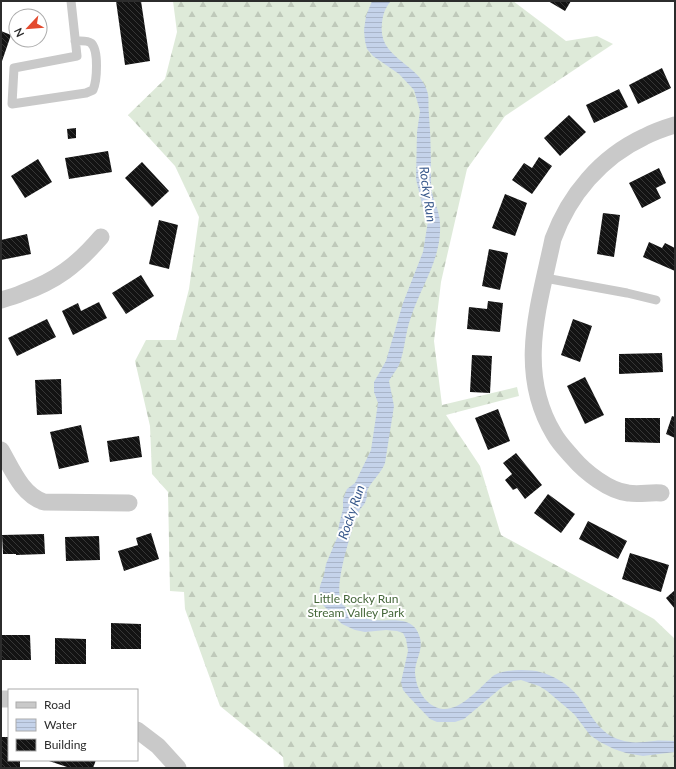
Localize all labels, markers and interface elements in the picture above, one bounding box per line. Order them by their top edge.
north arrow [8,8,48,48]
text: N [11,26,26,39]
water label: Rocky Run [416,165,440,223]
water label: Rocky Run [334,483,368,541]
park label: Little Rocky Run Stream Valley Park [308,591,405,620]
legend [8,689,138,761]
text: Road [44,697,71,712]
text: Water [44,717,77,732]
text: Building [44,737,87,752]

